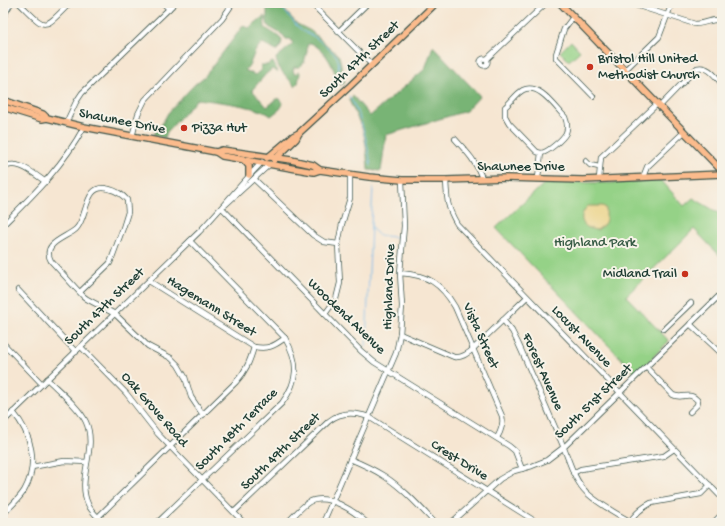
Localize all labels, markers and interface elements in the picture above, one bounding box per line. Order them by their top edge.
street label: South 47th Street [316,17,404,102]
place label: Bristol Hill United Methodist Church [597,51,700,84]
marker: Bristol Hill United Methodist Church [585,62,595,72]
street label: Shawnee Drive [77,105,167,139]
place label: Pizza Hut [191,120,248,137]
marker: Pizza Hut [179,123,189,133]
street label: Shawnee Drive [477,159,566,176]
park label: Highland Park [554,235,638,252]
street label: Highland Drive [380,243,400,330]
street label: South 47th Street [61,264,149,349]
place label: Midland Trail [603,266,677,283]
marker: Midland Trail [680,269,690,279]
street label: Hagemann Street [163,273,260,342]
street label: Woodend Avenue [303,275,389,359]
street label: Vista Street [458,300,503,373]
street label: Locust Avenue [547,302,615,372]
street label: Forest Avenue [517,330,567,414]
street label: South 51st Street [552,360,637,443]
street label: Oak Grove Road [117,369,192,452]
street label: South 48th Terrace [192,385,282,475]
street label: South 49th Street [238,409,325,494]
street label: Crest Drive [427,437,491,486]

